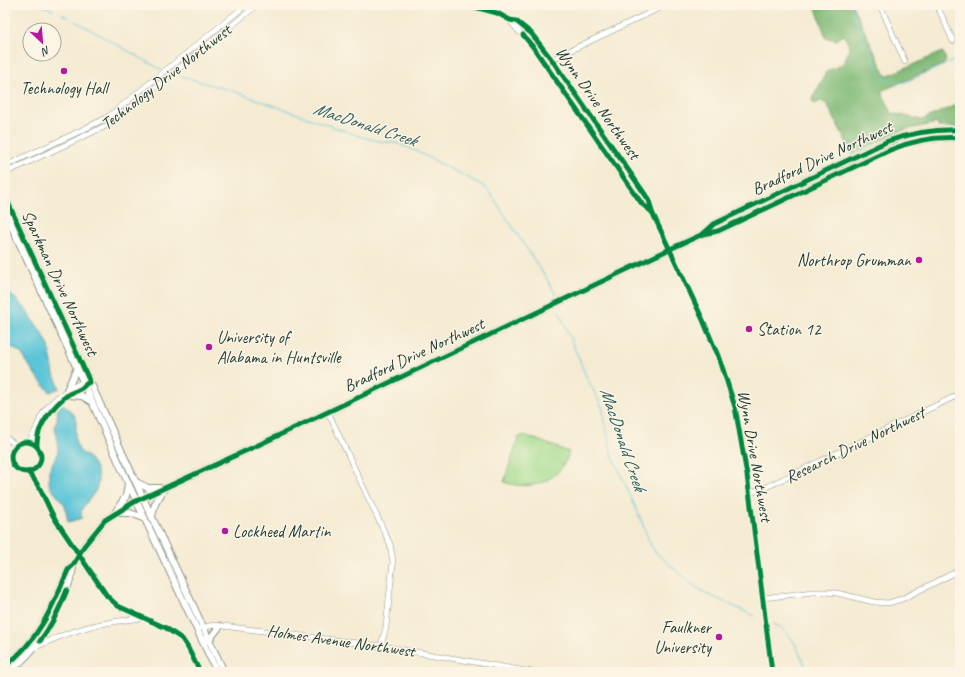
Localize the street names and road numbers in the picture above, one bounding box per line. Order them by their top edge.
street label: Technology Drive Northwest [97,18,237,134]
street label: Wynn Drive Northwest [551,42,646,165]
street label: Bradford Drive Northwest [749,115,898,200]
street label: Sparkman Drive Northwest [17,207,104,361]
street label: Bradford Drive Northwest [341,312,490,397]
street label: Wynn Drive Northwest [733,389,777,526]
street label: Research Drive Northwest [782,401,930,488]
street label: Holmes Avenue Northwest [266,620,419,662]

